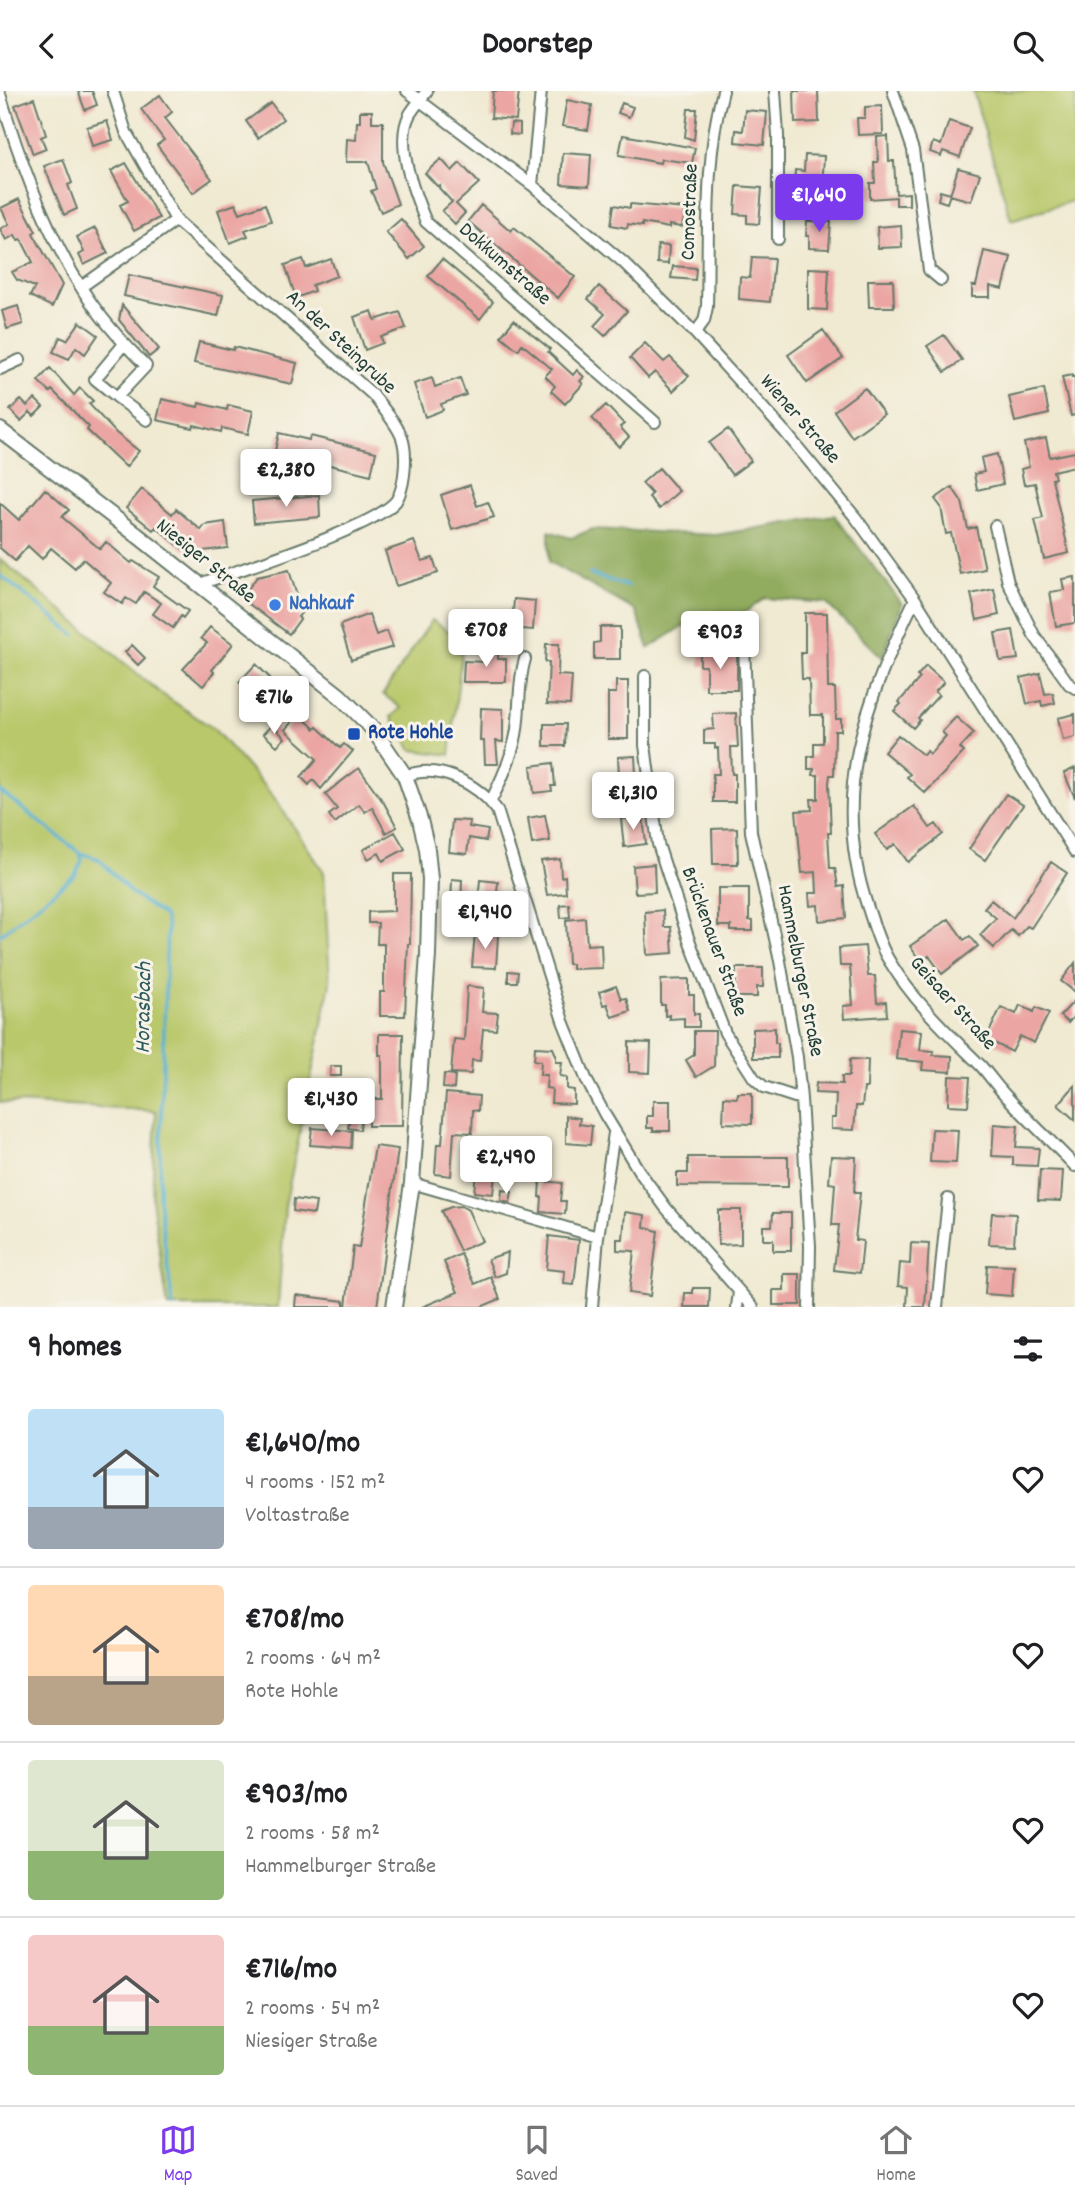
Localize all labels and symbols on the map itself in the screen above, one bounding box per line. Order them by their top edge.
street label: Comostraße [674,163,708,261]
pin: €1,640 [762,174,876,234]
street label: Dokkumstraße [451,216,557,314]
street label: An der Steingrube [278,284,402,402]
street label: Wiener Straße [751,368,847,472]
pin: €2,380 [229,449,343,509]
street label: Niesiger Straße [149,512,261,612]
place label: Nahkauf [289,590,355,620]
marker: Nahkauf [267,597,283,613]
pin: €708 [445,609,527,669]
pin: €903 [679,611,761,671]
pin: €716 [233,677,315,736]
place label: Rote Hohle [368,719,453,749]
marker: Rote Hohle [346,726,362,742]
pin: €1,310 [576,773,690,832]
street label: Brückenauer Straße [672,863,754,1021]
street label: Hammelburger Straße [768,882,830,1060]
pin: €1,940 [428,891,542,951]
street label: Geisaer Straße [901,950,1003,1058]
water label: Horasbach [128,960,162,1054]
pin: €1,430 [274,1079,388,1138]
pin: €2,490 [449,1137,563,1196]

